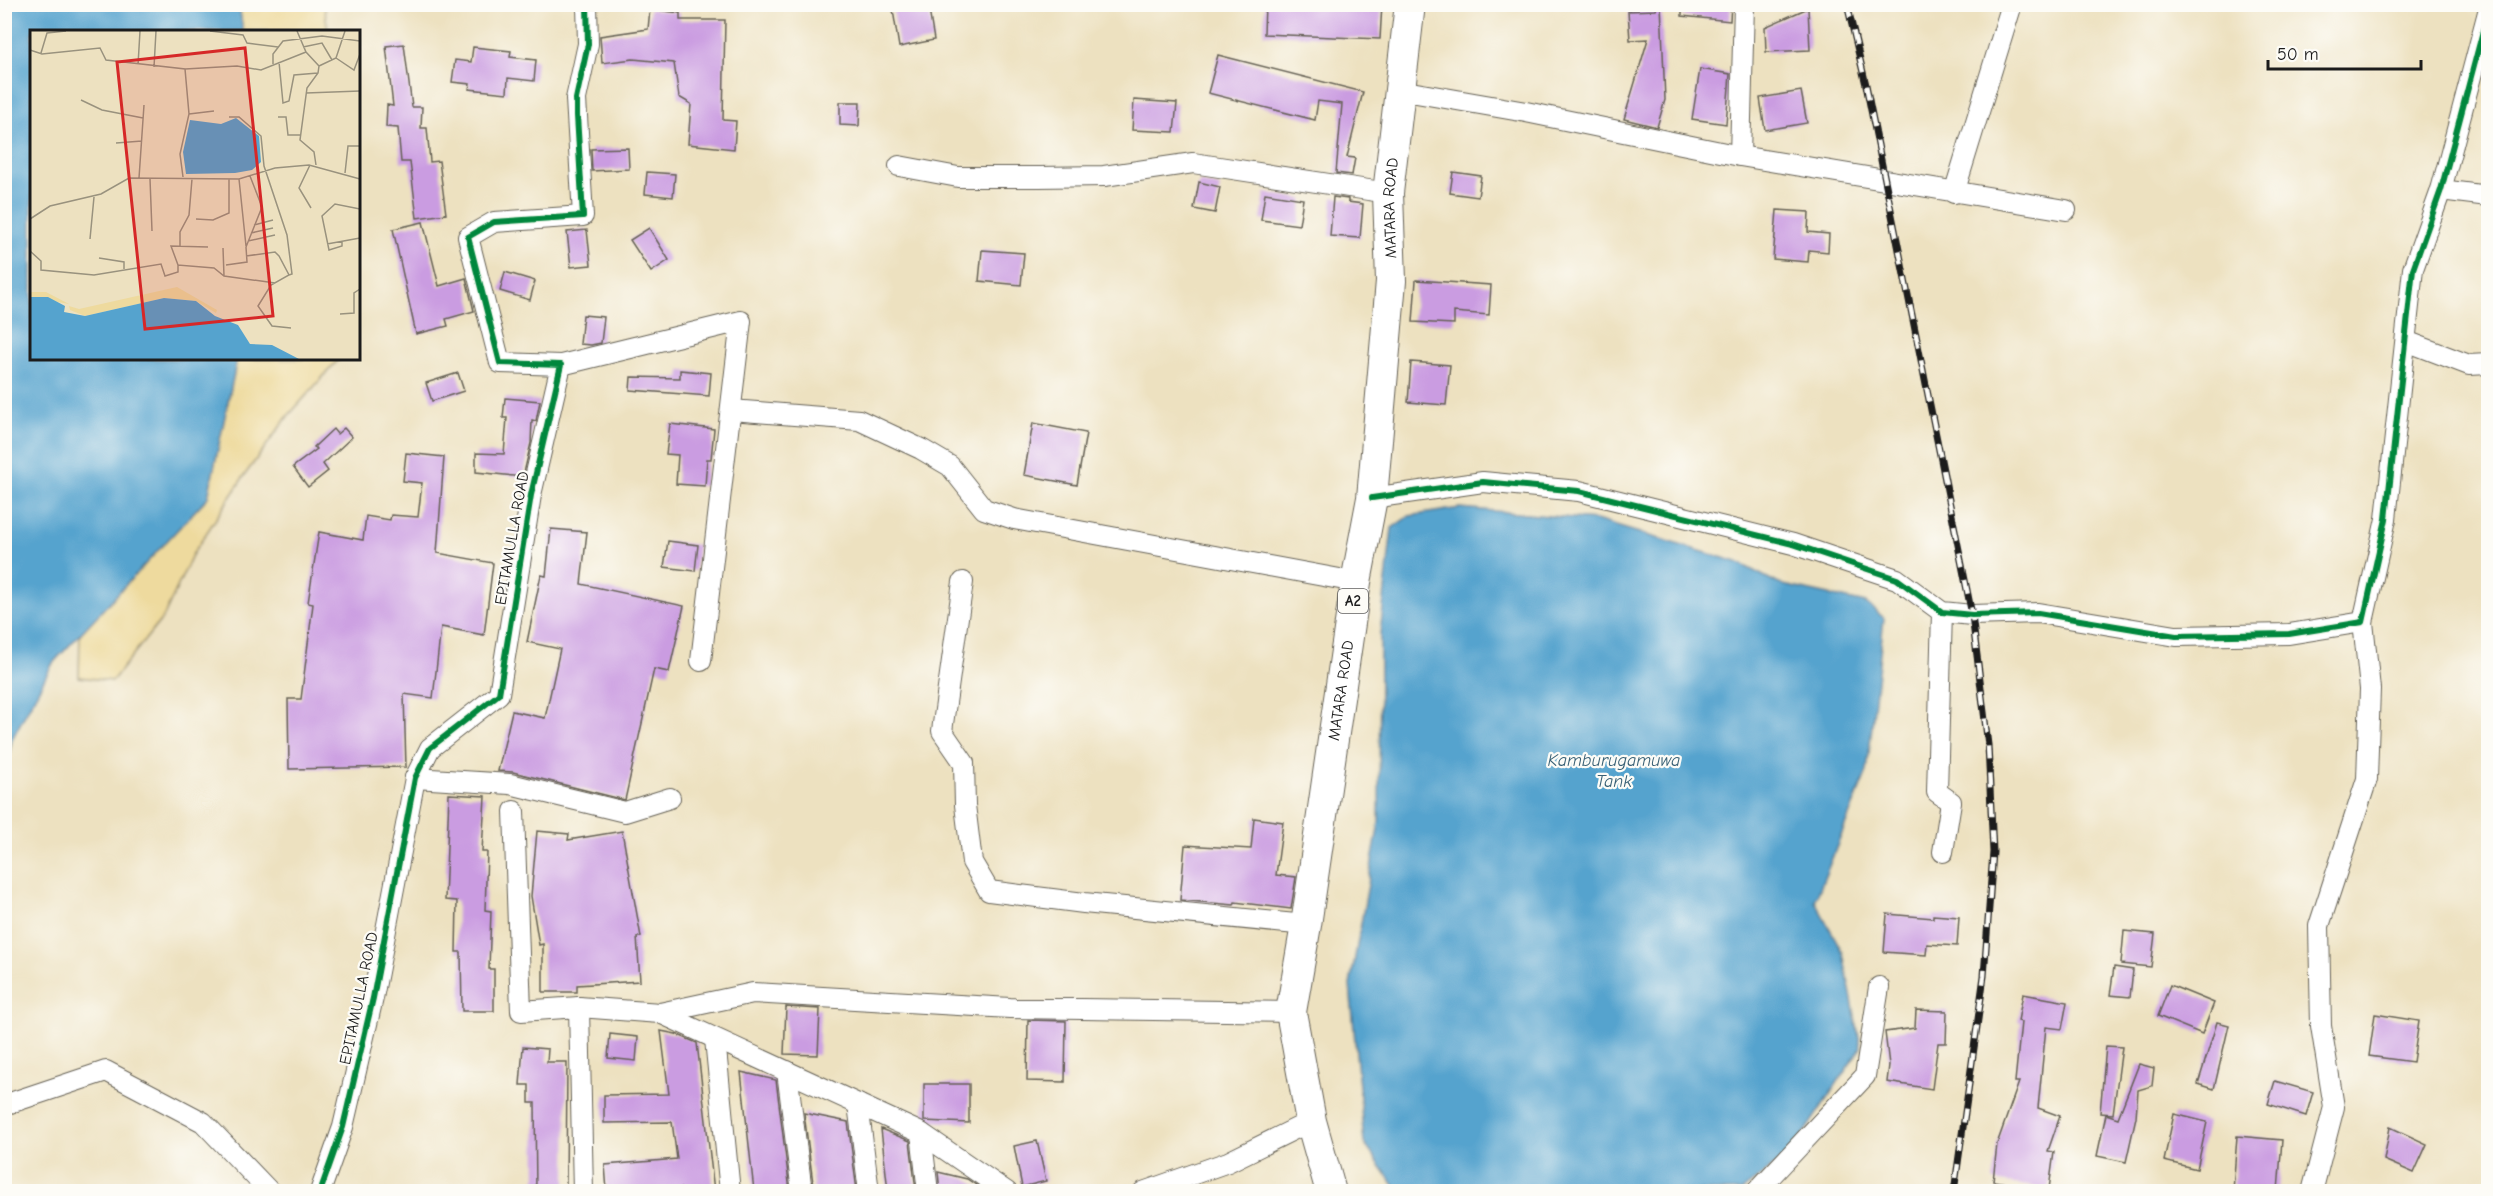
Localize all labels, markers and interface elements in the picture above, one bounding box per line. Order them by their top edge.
inset map [30,30,360,360]
scale bar [2268,33,2421,71]
text: 50 m [2277,44,2319,65]
street label: MATARA ROAD [1380,157,1402,259]
street label: EPITAMULLA ROAD [491,470,533,606]
road number: A2 [1338,589,1368,613]
street label: MATARA ROAD [1325,639,1357,742]
water label: Kamburugamuwa Tank [1548,750,1680,792]
street label: EPITAMULLA ROAD [336,930,382,1066]

